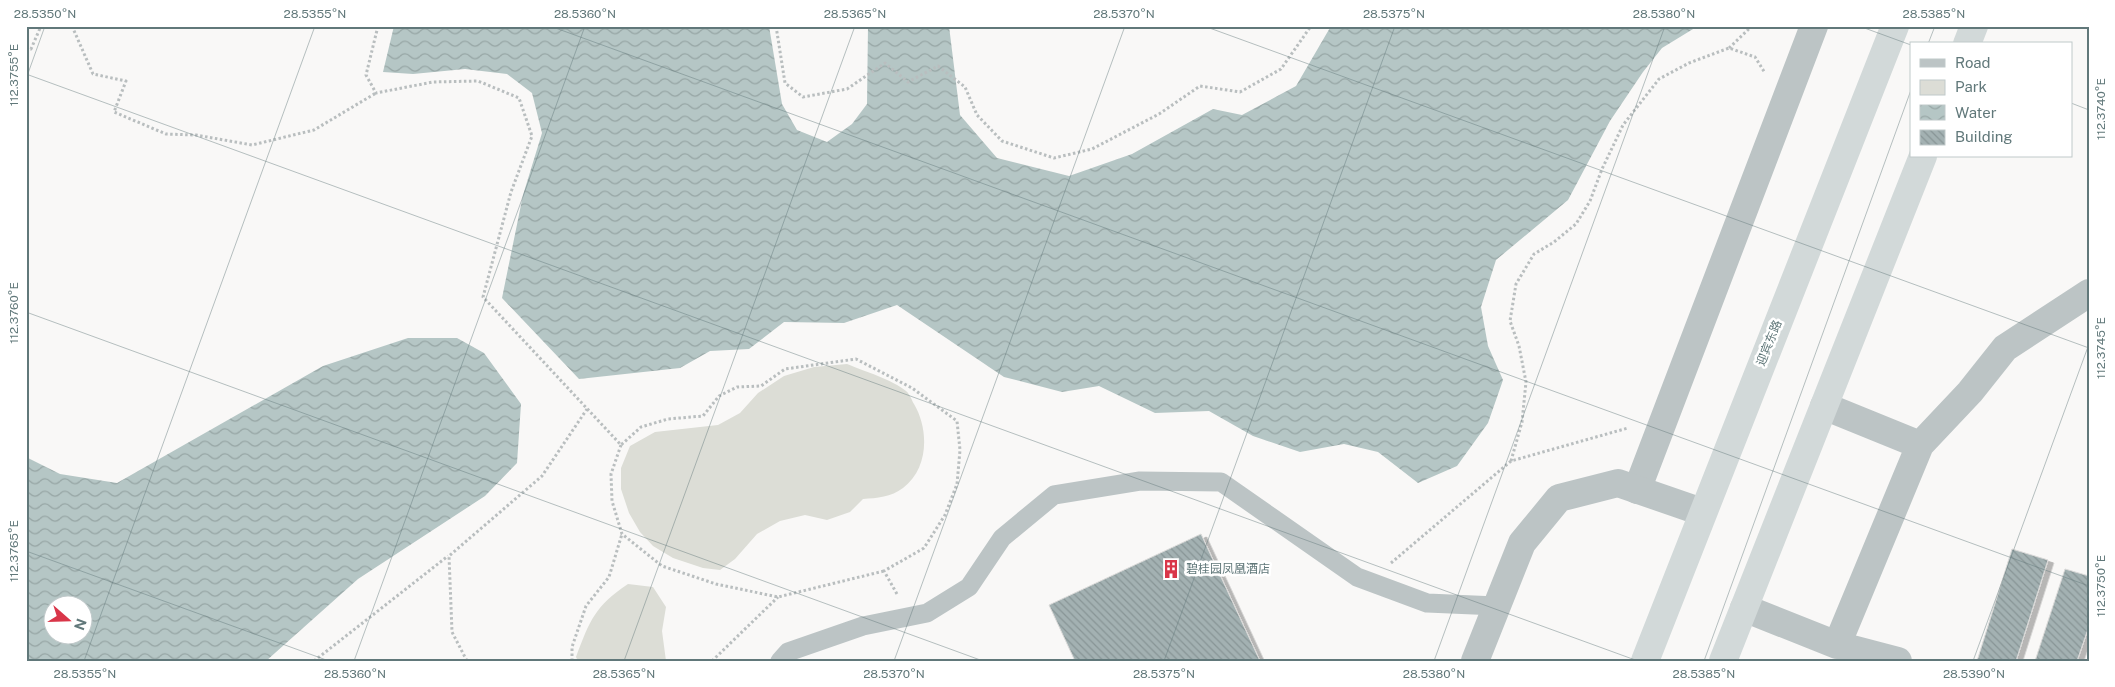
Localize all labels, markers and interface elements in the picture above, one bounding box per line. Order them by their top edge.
text: 28.5350°N [14,7,76,21]
text: 28.5355°N [284,7,346,21]
text: 28.5360°N [554,7,616,21]
text: 28.5365°N [824,7,886,21]
text: 28.5370°N [1093,7,1155,21]
text: 28.5375°N [1363,7,1425,21]
text: 28.5380°N [1633,7,1695,21]
text: 28.5385°N [1903,7,1965,21]
legend [1910,42,2072,158]
text: 112.3755°E [7,44,21,106]
text: Road [1955,54,1991,71]
text: Park [1955,78,1987,95]
text: 112.3740°E [2094,78,2108,140]
text: Water [1955,104,1997,121]
text: Building [1955,128,2013,145]
text: 112.3760°E [7,282,21,344]
text: 112.3745°E [2094,317,2108,379]
street label: 迎宾东路 [1754,318,1784,368]
text: 112.3765°E [7,520,21,582]
text: 112.3750°E [2094,555,2108,617]
building icon: 碧桂园凤凰酒店 [1160,558,1182,580]
place label: 碧桂园凤凰酒店 [1186,562,1270,576]
north arrow [42,594,92,644]
text: N [71,617,90,632]
text: 28.5355°N [54,667,116,681]
text: 28.5360°N [324,667,386,681]
text: 28.5365°N [593,667,655,681]
text: 28.5370°N [863,667,925,681]
text: 28.5375°N [1133,667,1195,681]
text: 28.5380°N [1403,667,1465,681]
text: 28.5385°N [1673,667,1735,681]
text: 28.5390°N [1943,667,2005,681]

